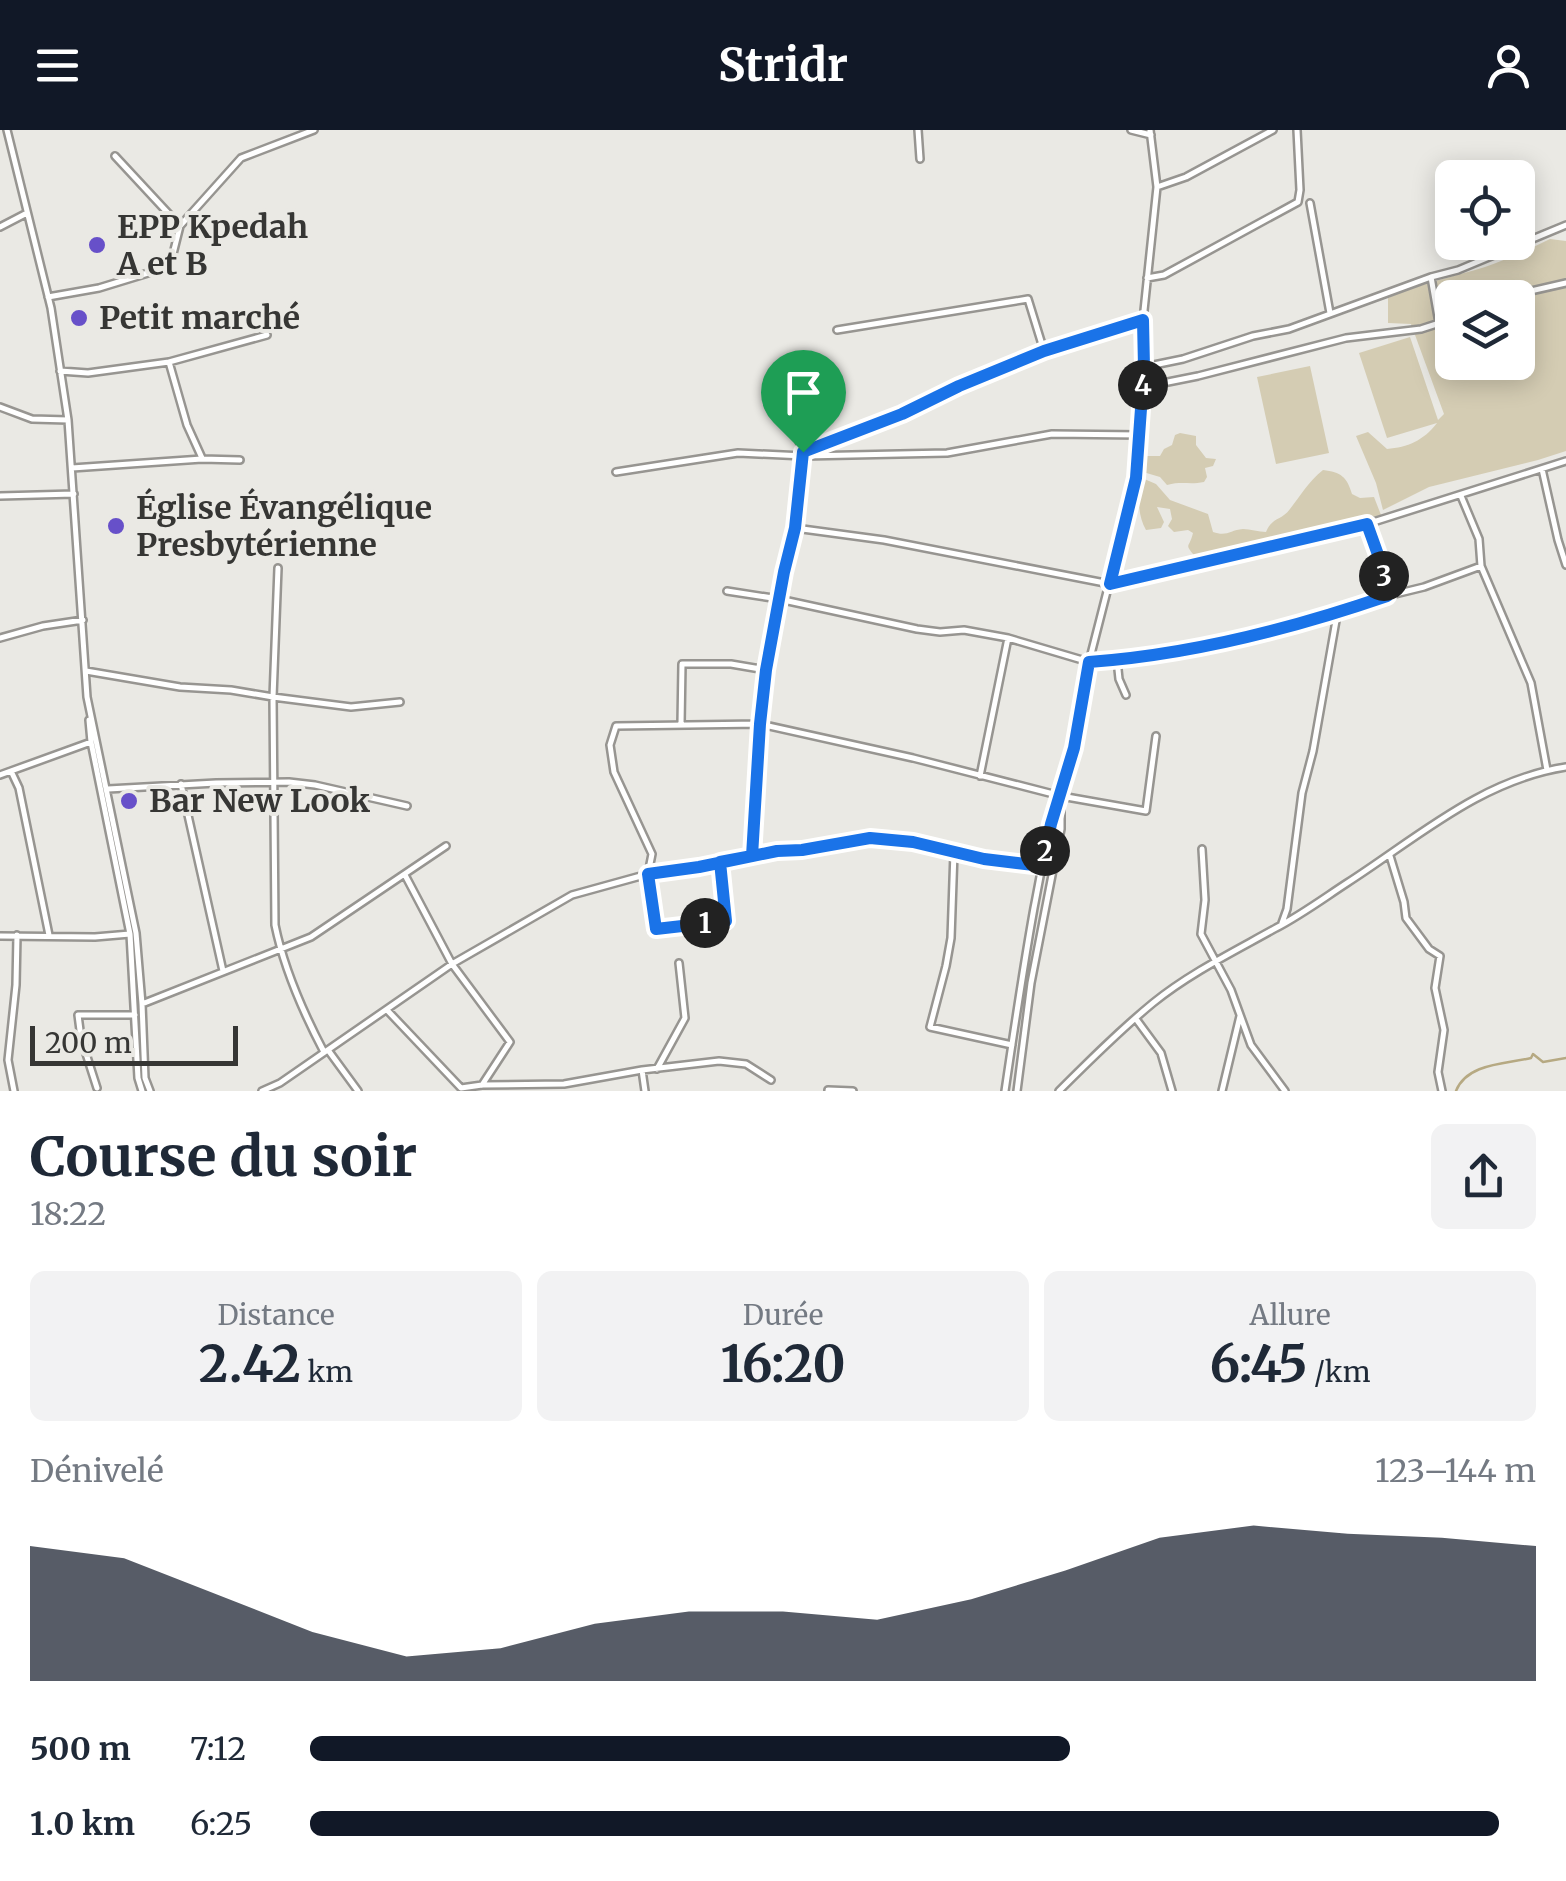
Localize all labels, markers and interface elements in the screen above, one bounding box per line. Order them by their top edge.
text: Stridr [718,37,848,93]
icon: menu [30,38,85,93]
icon: person [1481,38,1536,93]
map controls [1435,160,1535,380]
button: locate [1435,160,1535,260]
place label: EPP Kpedah A et B [116,207,308,284]
marker: EPP Kpedah A et B [86,234,108,256]
button: layers [1435,280,1535,380]
place label: Petit marché [99,298,300,338]
marker: Petit marché [68,307,90,329]
pin [761,350,846,453]
pin: 4 [1118,360,1168,410]
icon: arrive [776,365,831,420]
text: 4 [1134,367,1152,403]
place label: Église Évangélique Presbytérienne [136,488,432,565]
marker: Église Évangélique Presbytérienne [105,515,127,537]
pin: 3 [1359,551,1409,601]
text: 3 [1376,558,1392,594]
place label: Bar New Look [149,781,370,821]
marker: Bar New Look [118,790,140,812]
pin: 2 [1020,826,1070,876]
text: 2 [1037,833,1053,869]
pin: 1 [680,898,730,948]
text: 1 [699,905,711,941]
scale bar [30,1021,238,1066]
text: 200 m [45,1025,132,1061]
text: Course du soir [30,1122,417,1191]
button: share [1431,1124,1536,1229]
text: 18:22 [30,1194,106,1234]
text: Distance [217,1297,335,1333]
text: Durée [743,1297,823,1333]
text: Allure [1249,1297,1331,1333]
text: 2.42 [199,1333,301,1396]
text: 16:20 [721,1333,846,1396]
text: 6:45 [1210,1333,1307,1396]
text: km [301,1354,353,1390]
text: /km [1307,1354,1370,1390]
text: Dénivelé [30,1451,164,1491]
text: 123–144 m [1375,1451,1536,1491]
text: 500 m [30,1729,131,1769]
text: 7:12 [190,1729,246,1769]
text: 1.0 km [30,1804,135,1844]
text: 6:25 [190,1804,252,1844]

